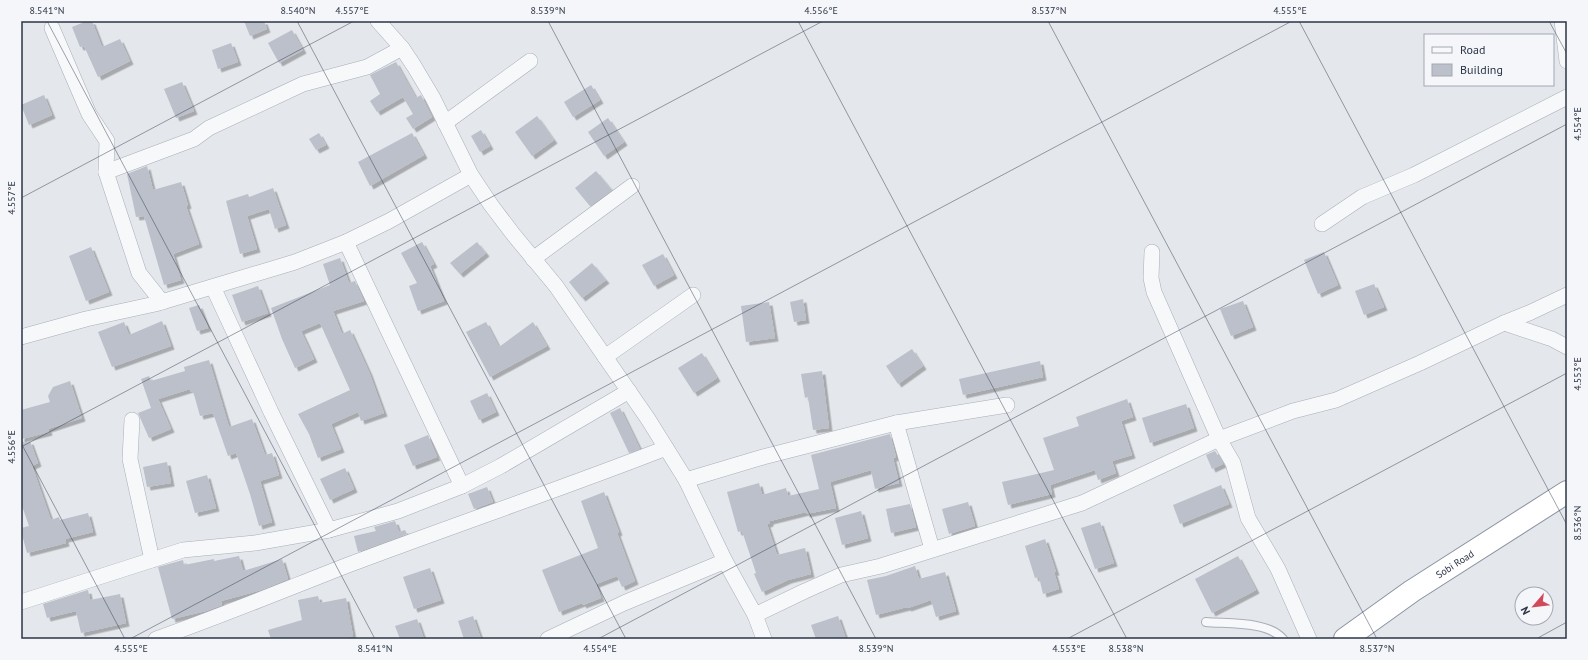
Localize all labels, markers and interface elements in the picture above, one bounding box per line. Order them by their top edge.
text: 8.541°N [30,4,64,17]
text: 8.540°N [281,4,315,17]
text: 4.557°E [335,4,369,17]
text: 8.539°N [531,4,565,17]
text: 4.556°E [804,4,838,17]
text: 8.537°N [1032,4,1066,17]
text: 4.555°E [1273,4,1307,17]
legend [1424,34,1554,86]
text: Road [1460,42,1485,57]
text: Building [1460,62,1503,77]
text: 4.554°E [1571,107,1584,141]
text: 4.557°E [5,181,18,215]
text: 4.553°E [1571,357,1584,391]
text: 4.556°E [5,430,18,464]
text: 8.536°N [1571,506,1584,540]
street label: Sobi Road [1433,547,1476,581]
north arrow [1514,586,1554,626]
text: N [1517,604,1533,617]
text: 4.555°E [114,642,148,655]
text: 8.541°N [358,642,392,655]
text: 4.554°E [583,642,617,655]
text: 8.539°N [859,642,893,655]
text: 4.553°E [1052,642,1086,655]
text: 8.538°N [1109,642,1143,655]
text: 8.537°N [1360,642,1394,655]

